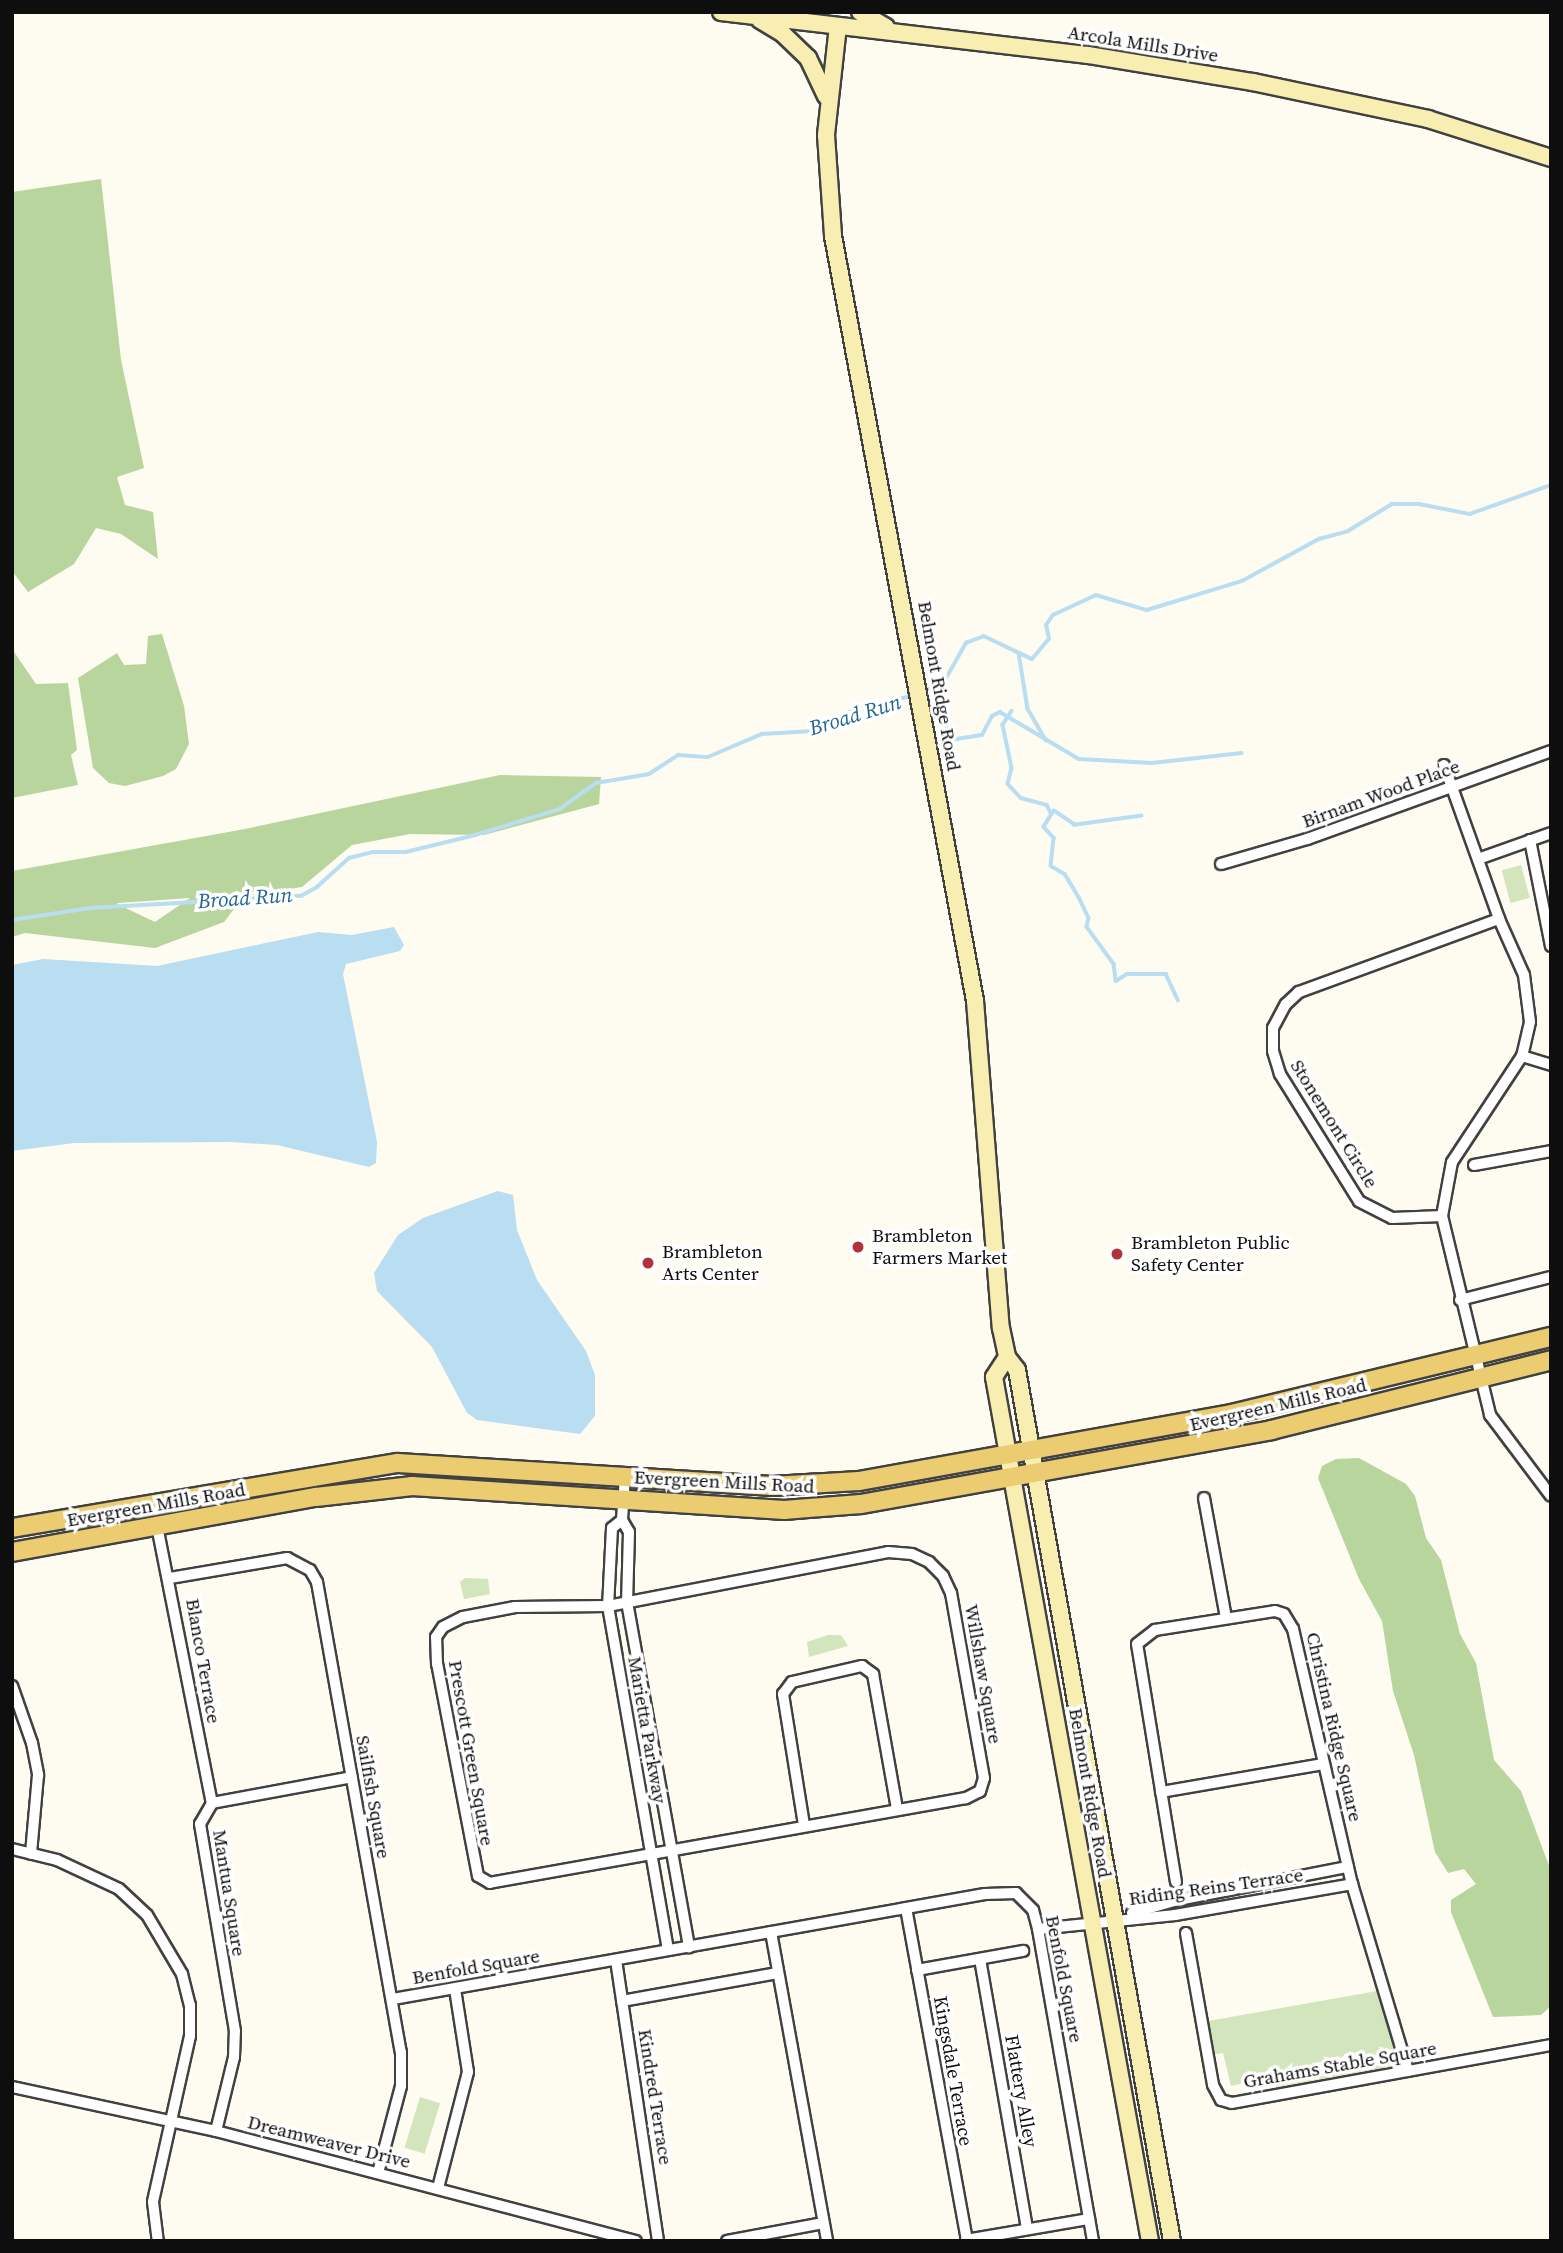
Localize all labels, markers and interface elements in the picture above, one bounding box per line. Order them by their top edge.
street label: Arcola Mills Drive [1066,21,1220,67]
street label: Belmont Ridge Road [913,599,965,773]
water label: Broad Run [806,689,904,741]
street label: Birnam Wood Place [1299,755,1463,833]
water label: Broad Run [197,882,293,914]
street label: Stonemont Circle [1285,1056,1383,1192]
place label: Brambleton Farmers Market [872,1225,1007,1269]
place label: Brambleton Public Safety Center [1131,1232,1290,1276]
marker: Brambleton Farmers Market [850,1239,866,1255]
place label: Brambleton Arts Center [662,1241,763,1285]
marker: Brambleton Public Safety Center [1109,1246,1125,1262]
marker: Brambleton Arts Center [640,1255,656,1271]
street label: Evergreen Mills Road [1187,1374,1369,1436]
street label: Evergreen Mills Road [633,1466,815,1498]
street label: Evergreen Mills Road [65,1478,247,1532]
street label: Blanco Terrace [181,1597,225,1725]
street label: Willshaw Square [960,1603,1006,1745]
street label: Christina Ridge Square [1301,1630,1367,1824]
street label: Marietta Parkway [623,1655,671,1805]
street label: Prescott Green Square [443,1659,499,1847]
street label: Belmont Ridge Road [1064,1706,1116,1880]
street label: Sailfish Square [351,1734,395,1860]
street label: Mantua Square [208,1828,250,1958]
street label: Riding Reins Terrace [1127,1863,1305,1911]
street label: Benfold Square [1040,1913,1088,2045]
street label: Benfold Square [410,1945,542,1989]
street label: Kingsdale Terrace [929,1994,977,2148]
street label: Kindred Terrace [633,2027,677,2167]
street label: Flattery Alley [1000,2033,1042,2149]
street label: Grahams Stable Square [1242,2037,1438,2093]
street label: Dreamweaver Drive [245,2111,413,2173]

